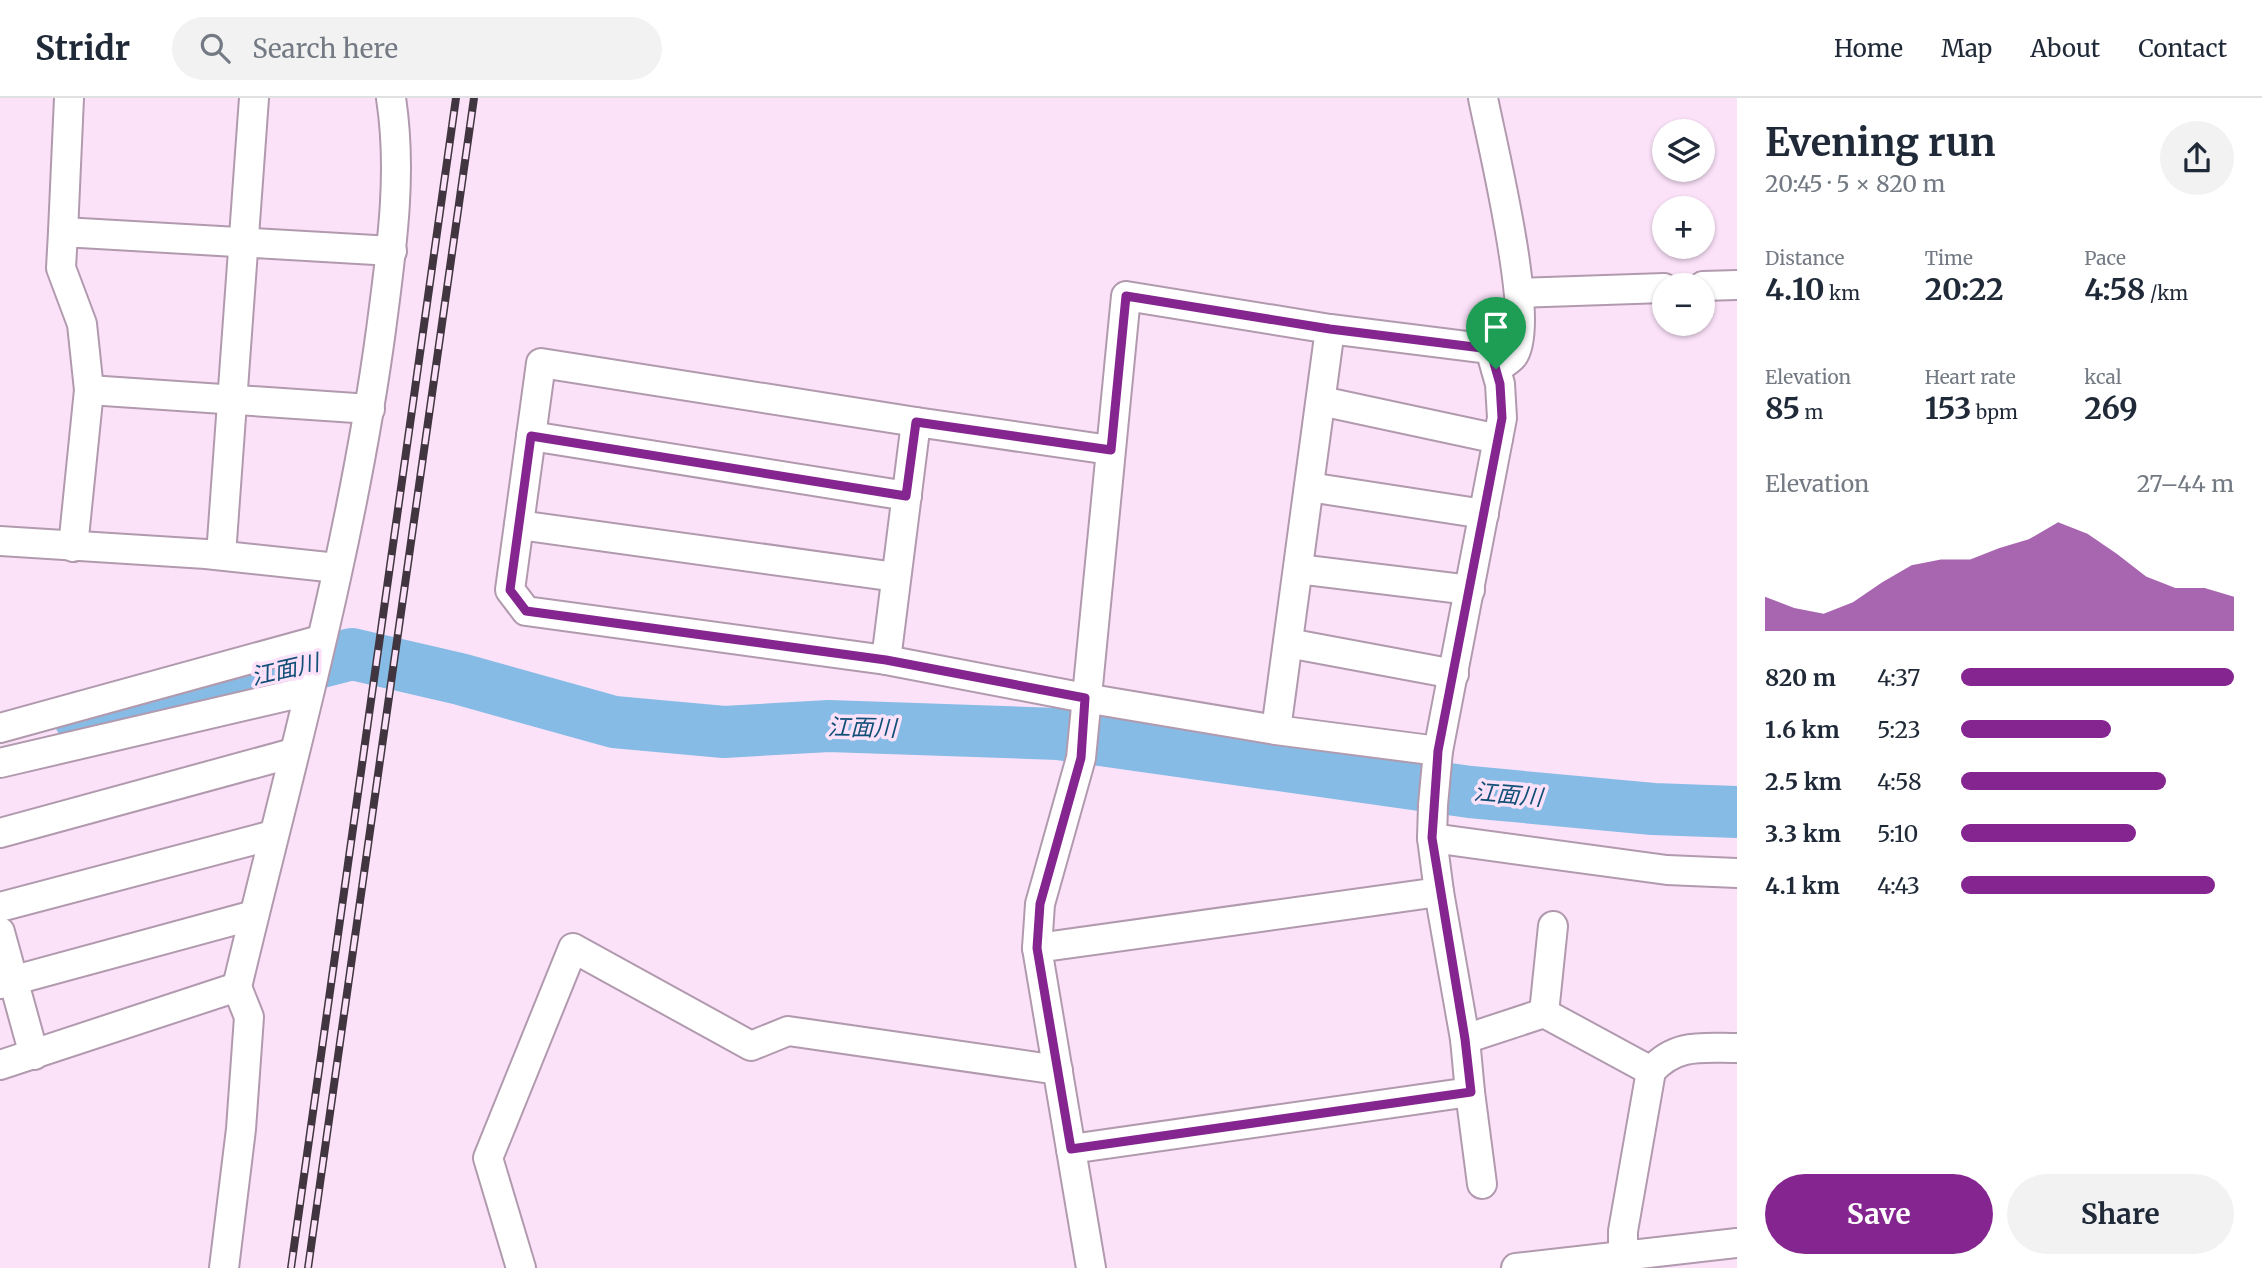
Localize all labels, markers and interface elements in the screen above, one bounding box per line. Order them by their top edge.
search box [172,17,662,80]
text: Stridr [35,28,130,69]
icon: search [196,29,234,67]
text: Search here [252,32,398,65]
text: Home [1834,33,1903,64]
text: Map [1941,33,1992,64]
text: About [2030,33,2100,64]
text: Contact [2138,33,2227,64]
map controls [1652,119,1715,336]
button: layers [1652,119,1715,182]
text: Evening run [1765,119,1996,166]
button: share [2160,121,2234,195]
text: 20:45 · 5 × 820 m [1765,169,1945,198]
button: + [1652,196,1715,259]
text: Distance [1765,246,1844,270]
text: Time [1925,246,1973,270]
text: Pace [2084,246,2126,270]
text: 4.10 [1765,270,1825,308]
text: 20:22 [1925,270,2004,308]
text: 4:58 [2084,270,2145,308]
button: − [1652,273,1715,336]
text: km [1825,281,1860,305]
text: /km [2145,281,2188,305]
pin [1466,297,1526,369]
icon: arrive [1477,308,1515,346]
text: Elevation [1765,365,1851,389]
text: Heart rate [1925,365,2016,389]
text: kcal [2084,365,2122,389]
text: 85 [1765,389,1800,427]
text: 153 [1925,389,1971,427]
text: 269 [2084,389,2138,427]
text: m [1800,400,1823,424]
text: bpm [1971,400,2018,424]
text: Elevation [1765,469,1869,498]
text: 27–44 m [2137,469,2234,498]
water label: 江面川 [248,646,325,691]
text: 820 m [1765,663,1836,692]
text: 4:37 [1877,663,1920,692]
water label: 江面川 [827,712,900,742]
text: 1.6 km [1765,715,1840,744]
text: 5:23 [1877,715,1921,744]
text: 2.5 km [1765,767,1842,796]
text: 4:58 [1877,767,1922,796]
water label: 江面川 [1472,777,1547,812]
text: 3.3 km [1765,819,1841,848]
text: 5:10 [1877,819,1918,848]
text: 4.1 km [1765,871,1840,900]
text: 4:43 [1877,871,1920,900]
button: Save [1765,1174,1993,1254]
button: Share [2007,1174,2234,1254]

